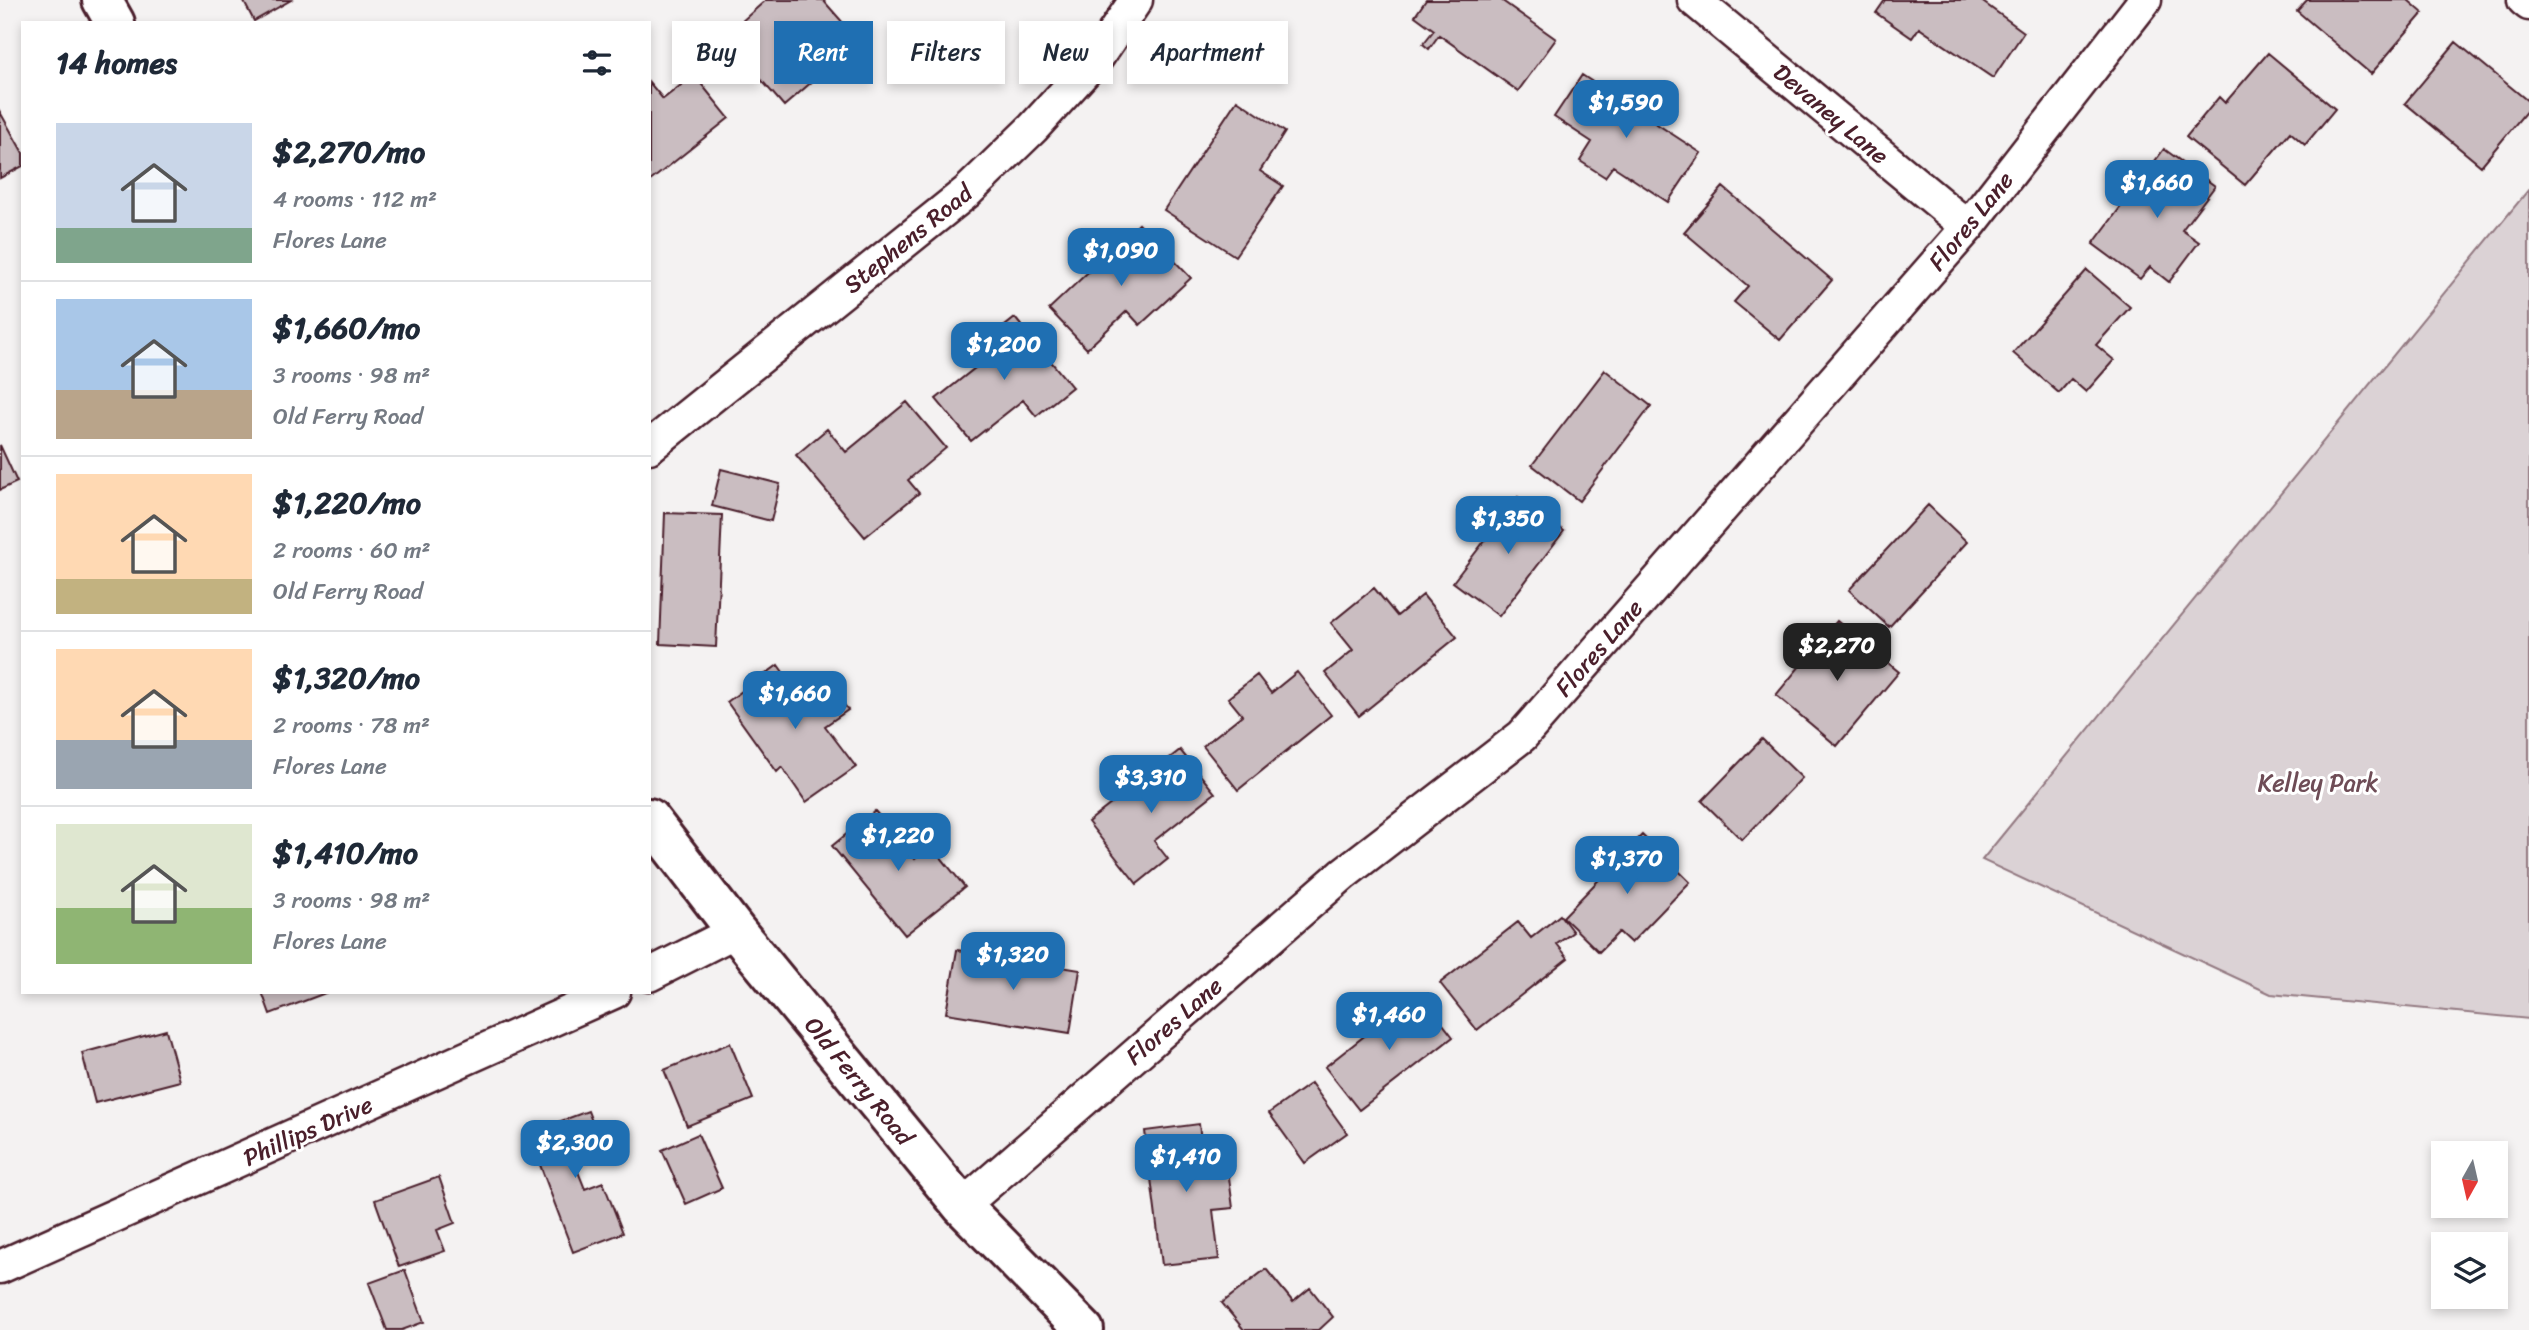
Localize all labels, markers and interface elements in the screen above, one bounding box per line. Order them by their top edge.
chip: Buy [672,21,760,84]
chip: Rent [774,21,873,84]
chip: Filters [887,21,1005,84]
chip: New [1019,21,1113,84]
chip: Apartment [1127,21,1288,84]
text: 14 homes [56,36,177,90]
icon: filters [578,44,616,82]
street label: Devaney Lane [1763,52,1899,176]
pin: $1,590 [1569,80,1683,140]
text: $1,590 [1589,82,1663,123]
text: $2,270/mo [273,125,425,179]
icon: home [112,151,196,235]
pin: $1,660 [2100,160,2214,220]
street label: Flores Lane [1917,162,2025,280]
text: $1,660 [2121,162,2193,203]
street label: Stephens Road [834,172,983,305]
text: 4 rooms · 112 m² [273,179,437,220]
text: Flores Lane [273,220,387,261]
pin: $1,090 [1064,229,1178,288]
text: $1,090 [1084,230,1158,271]
text: $1,660/mo [273,301,420,355]
pin: $1,200 [947,322,1061,382]
text: $1,200 [967,324,1041,365]
icon: home [112,327,196,411]
text: 3 rooms · 98 m² [273,355,430,396]
text: Old Ferry Road [273,396,423,437]
text: $1,220/mo [273,476,421,530]
pin: $1,350 [1451,496,1565,556]
text: $1,350 [1472,498,1544,539]
icon: home [112,502,196,586]
text: 2 rooms · 60 m² [273,530,431,571]
text: Old Ferry Road [273,571,423,612]
street label: Flores Lane [1544,589,1654,707]
pin: $2,270 [1780,624,1894,683]
text: $2,270 [1799,625,1875,666]
text: $1,320/mo [273,651,420,705]
pin: $1,660 [738,672,852,731]
text: $1,660 [759,673,831,714]
icon: home [112,677,196,761]
text: 2 rooms · 78 m² [273,705,430,746]
text: Flores Lane [273,746,387,787]
pin: $3,310 [1094,756,1208,815]
text: $3,310 [1115,757,1187,798]
park label: Kelley Park [2258,762,2379,804]
pin: $1,220 [841,814,955,873]
text: $1,220 [862,815,934,856]
text: $1,410/mo [273,826,418,880]
pin: $1,370 [1570,836,1684,896]
text: $1,370 [1591,838,1663,879]
icon: home [112,852,196,936]
text: 3 rooms · 98 m² [273,880,430,921]
text: Flores Lane [273,921,387,962]
pin: $1,320 [956,932,1070,992]
text: $1,320 [977,934,1049,975]
street label: Flores Lane [1115,966,1233,1076]
pin: $1,460 [1332,992,1446,1052]
text: $1,460 [1352,994,1426,1035]
street label: Old Ferry Road [793,1007,925,1156]
street label: Phillips Drive [236,1084,380,1178]
pin: $2,300 [518,1120,632,1180]
text: $2,300 [537,1122,613,1163]
pin: $1,410 [1129,1134,1243,1194]
text: $1,410 [1151,1136,1221,1177]
north arrow [2431,1141,2508,1218]
map controls [2431,1141,2508,1309]
button: layers [2431,1232,2508,1309]

